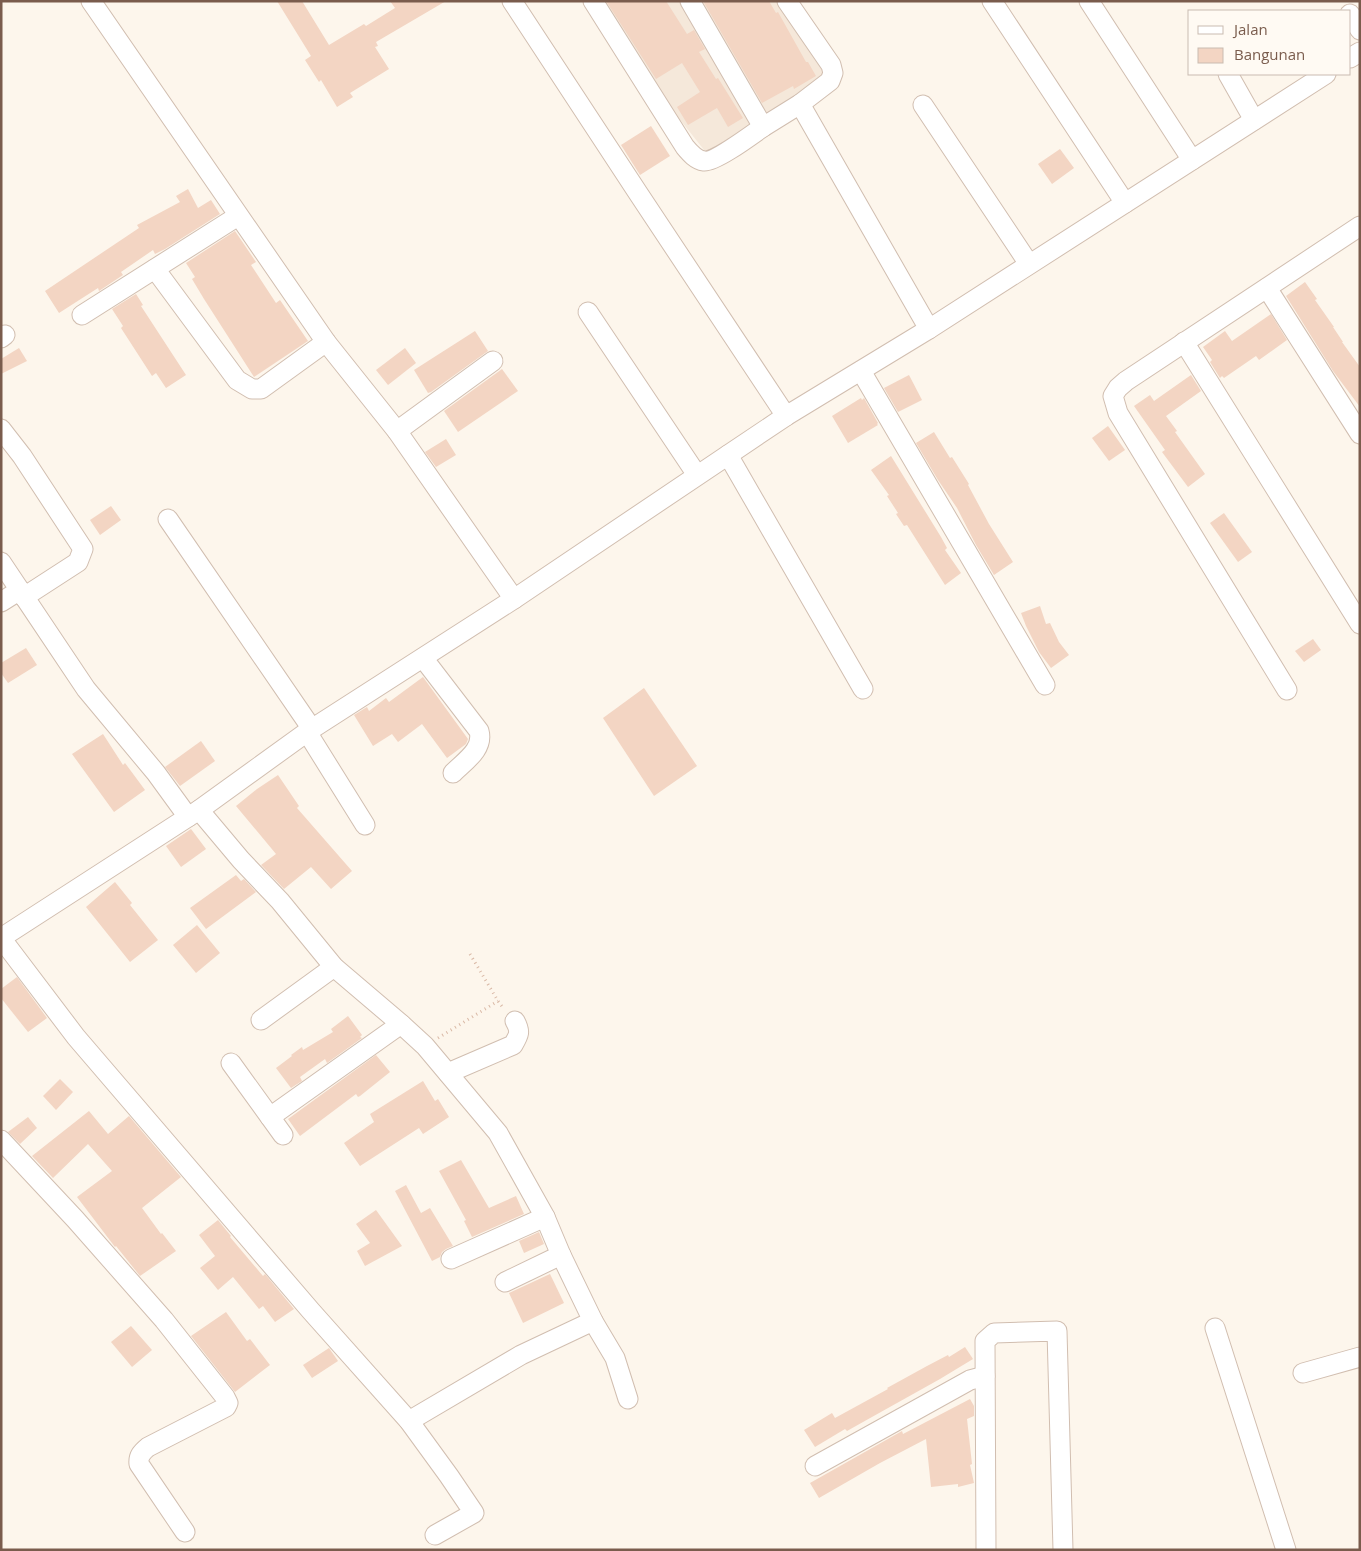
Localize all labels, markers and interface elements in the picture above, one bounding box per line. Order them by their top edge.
legend [1188,10,1351,75]
text: Jalan [1232,19,1268,39]
text: Bangunan [1234,44,1305,64]

